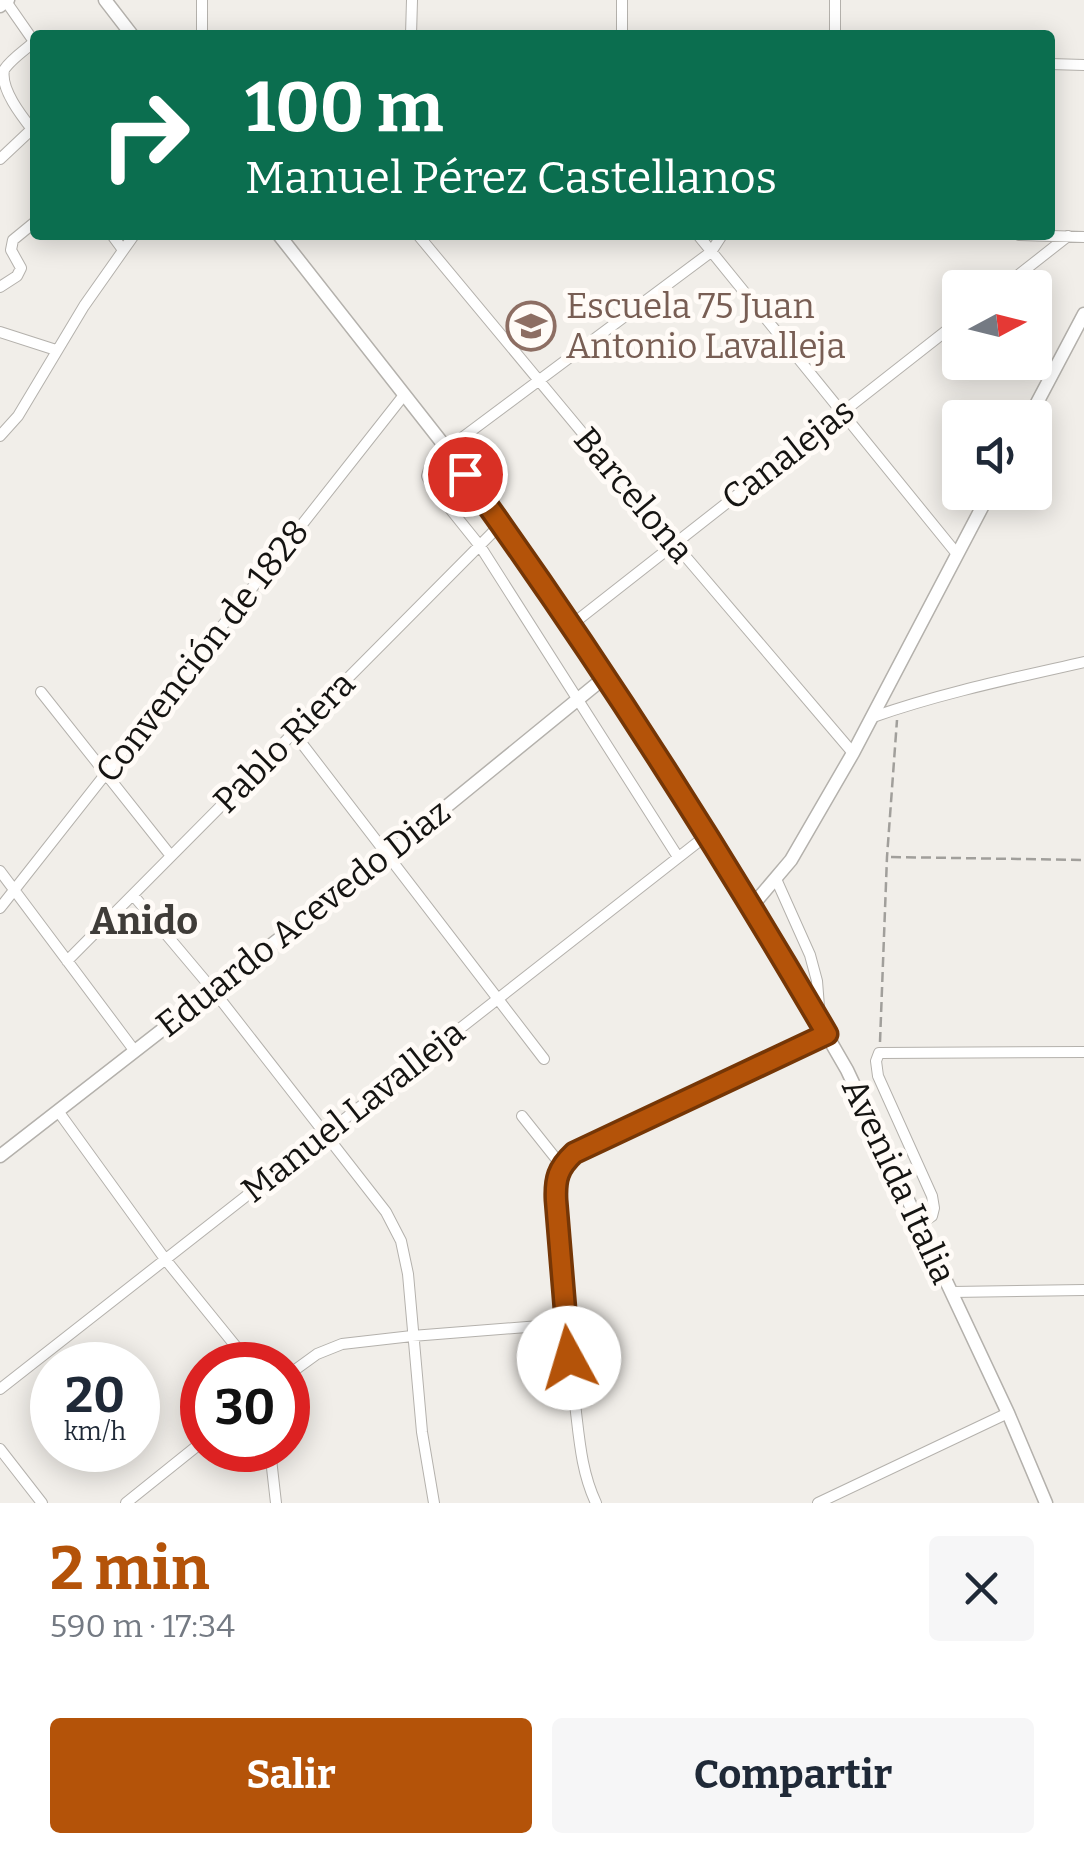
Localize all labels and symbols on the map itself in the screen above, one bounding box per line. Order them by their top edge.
north arrow [942,270,1052,380]
place label: Escuela 75 Juan Antonio Lavalleja [566,285,846,367]
school or university icon: Escuela 75 Juan Antonio Lavalleja [505,300,557,352]
street label: Canalejas [713,389,863,519]
street label: Barcelona [565,419,703,571]
pin [423,432,508,517]
street label: Convención de 1828 [86,511,318,791]
street label: Pablo Riera [205,663,363,821]
street label: Eduardo Acevedo Diaz [148,790,458,1046]
district label: Anido [90,898,198,944]
street label: Manuel Lavalleja [233,1011,473,1211]
street label: Avenida Italia [833,1072,965,1290]
position arrow [517,1306,621,1410]
speed limit sign: 30 [180,1342,310,1472]

